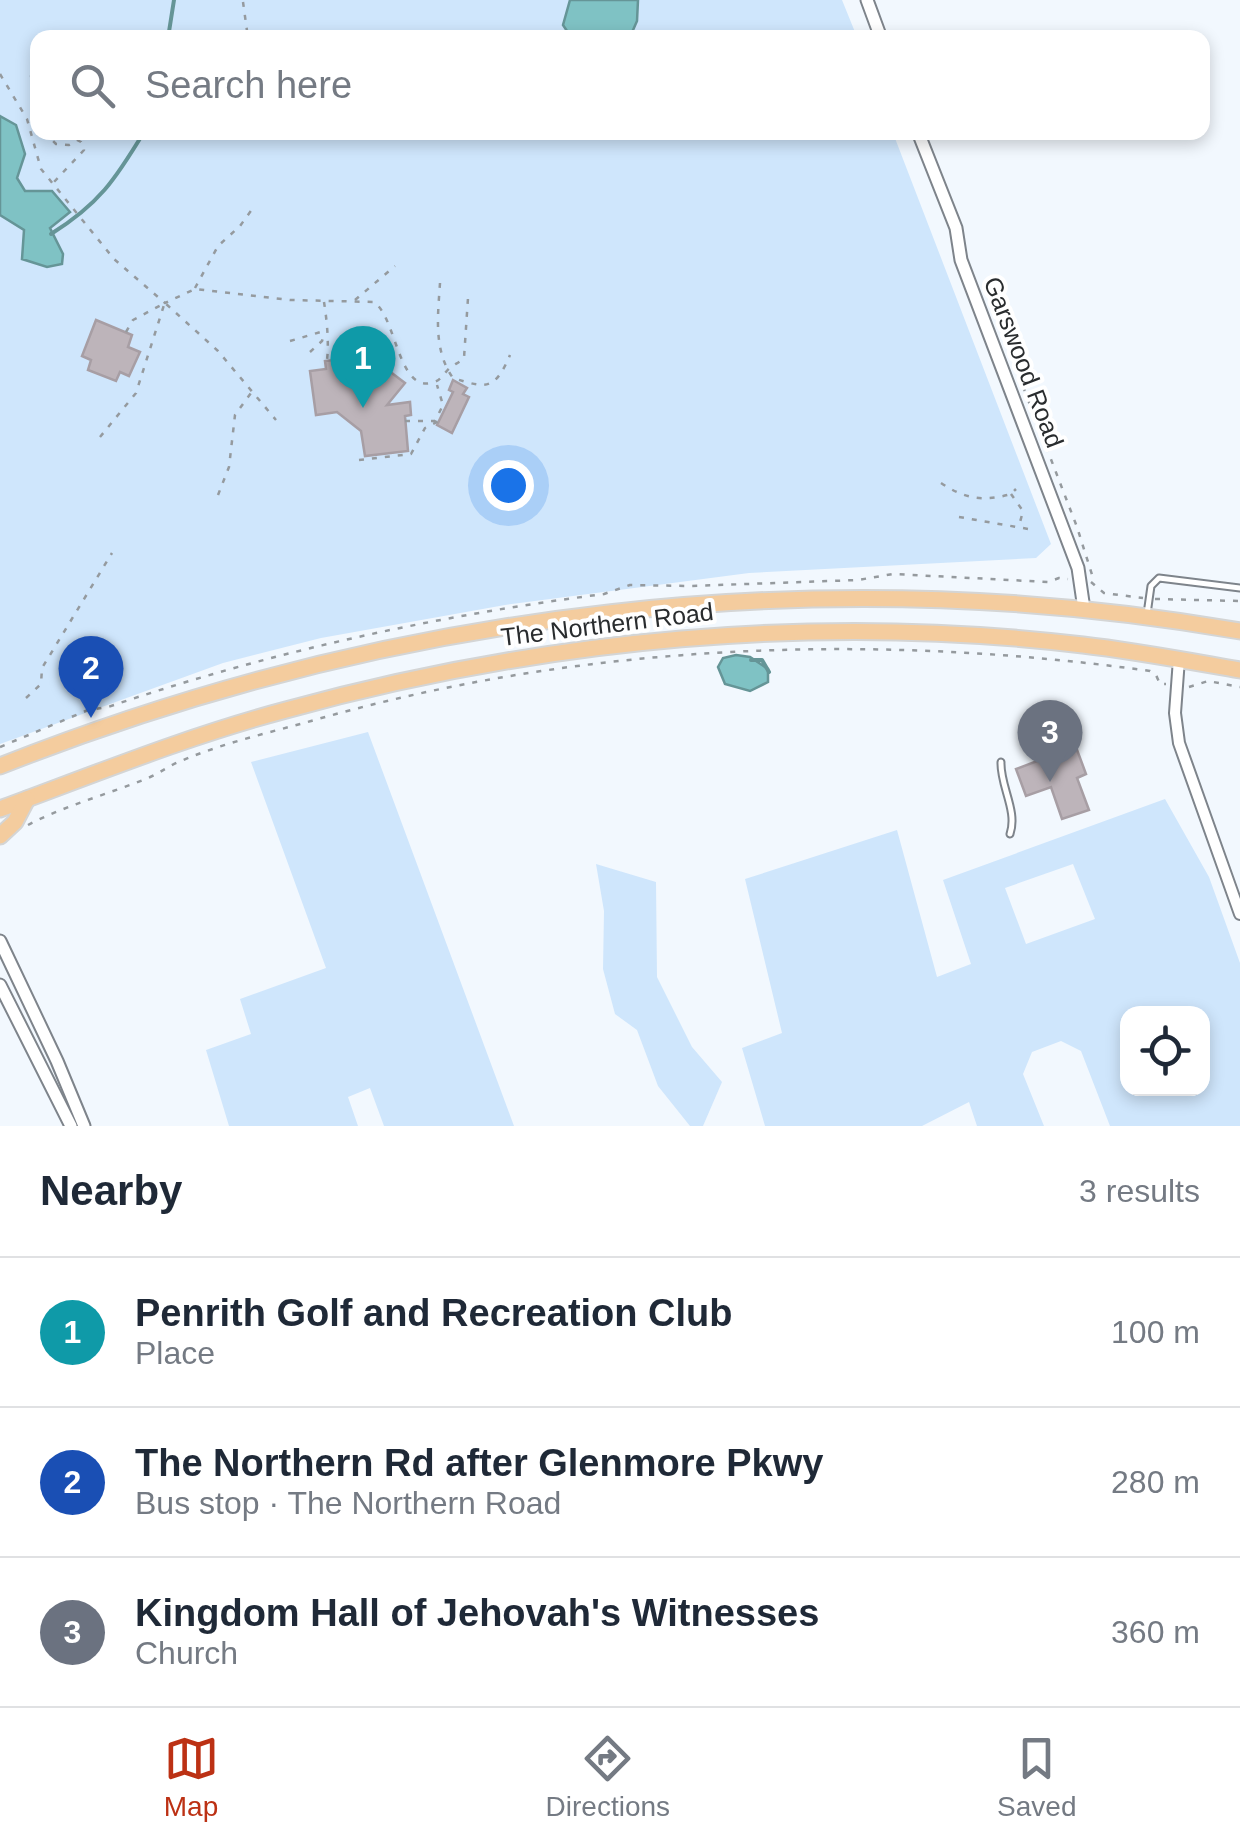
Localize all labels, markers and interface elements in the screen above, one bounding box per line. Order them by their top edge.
search box [30,30,1210,140]
icon: search [65,58,120,113]
text: Search here [145,64,352,106]
street label: Garswood Road [979,273,1069,451]
pin: 1 [330,326,396,408]
your location [483,460,534,511]
street label: The Northern Road [499,597,715,651]
pin: 2 [58,636,124,718]
pin: 3 [1018,700,1082,782]
map controls [1120,1006,1210,1096]
button: locate [1120,1006,1210,1096]
text: Nearby [40,1167,182,1214]
text: 3 results [1079,1173,1200,1209]
text: Penrith Golf and Recreation Club [135,1292,733,1334]
text: 1 [64,1314,81,1350]
text: 100 m [1111,1314,1200,1350]
text: Place [135,1335,215,1371]
text: The Northern Rd after Glenmore Pkwy [135,1442,823,1484]
text: 2 [64,1464,81,1500]
text: 280 m [1111,1464,1200,1500]
text: Bus stop · The Northern Road [135,1485,561,1521]
text: Kingdom Hall of Jehovah's Witnesses [135,1592,819,1634]
text: 3 [64,1614,81,1650]
text: 360 m [1111,1614,1200,1650]
text: Church [135,1635,238,1671]
tab: Map [164,1731,219,1823]
tab: Directions [546,1731,670,1823]
tab: Saved [997,1731,1076,1823]

